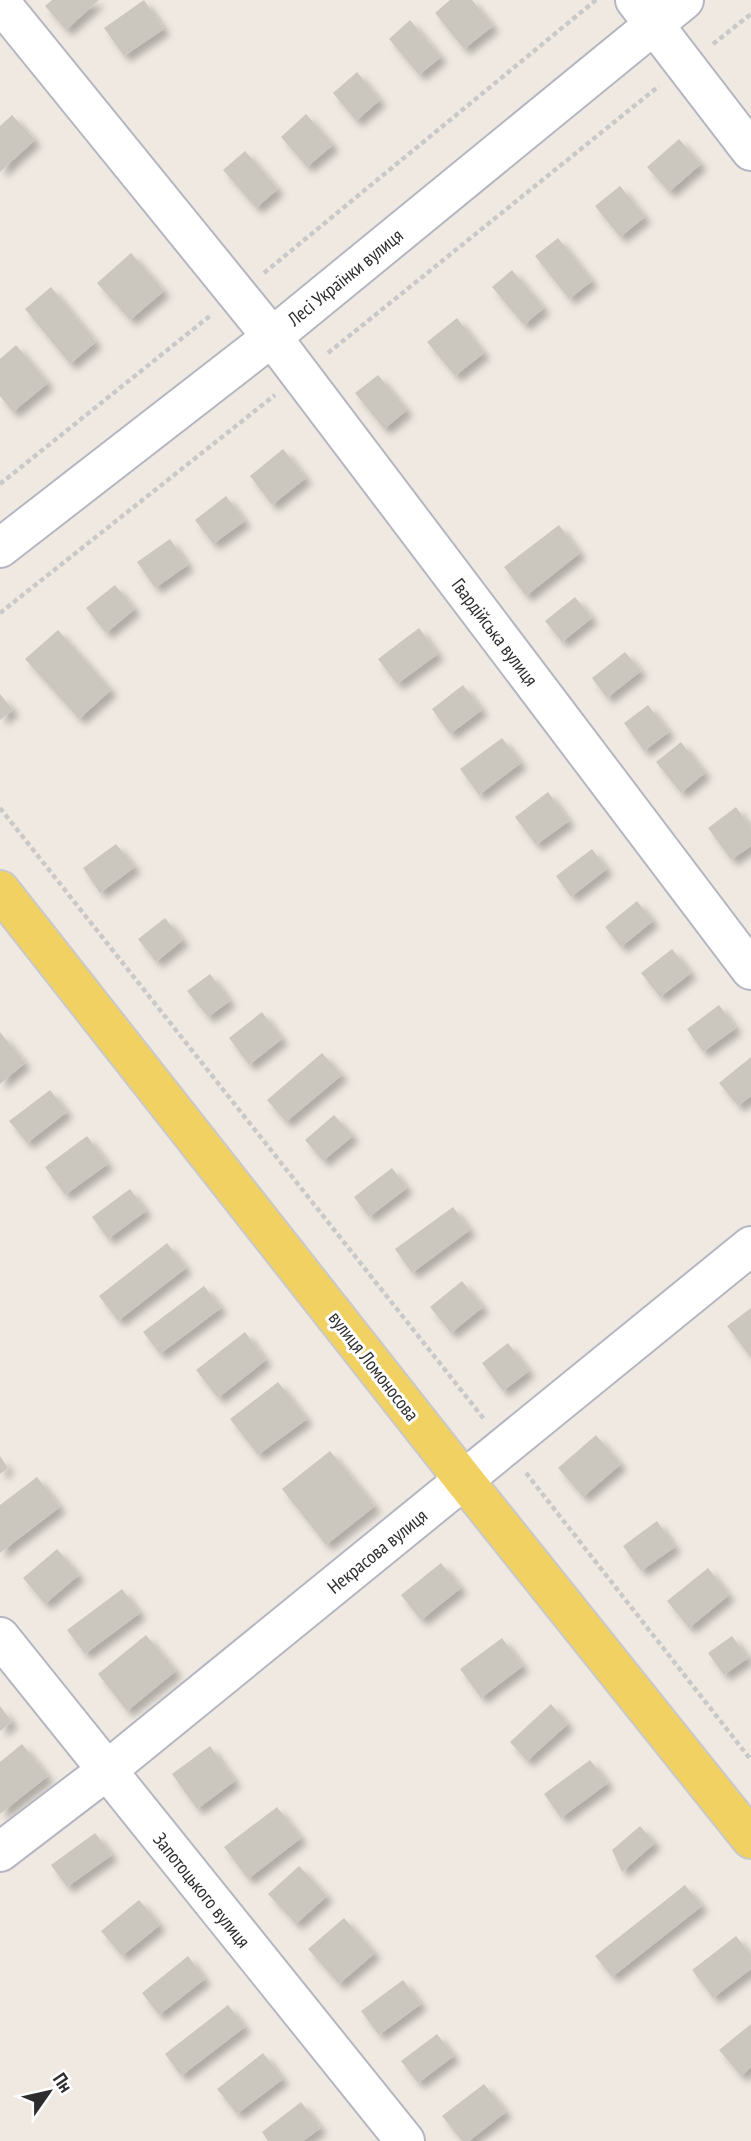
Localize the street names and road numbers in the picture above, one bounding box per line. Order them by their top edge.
street label: Лесі Українки вулиця [282,223,407,331]
street label: Гвардійська вулиця [447,573,543,691]
street label: вулиця Ломоносова [324,1306,424,1426]
street label: Некрасова вулиця [322,1503,432,1599]
street label: Запотоцького вулиця [148,1828,256,1952]

